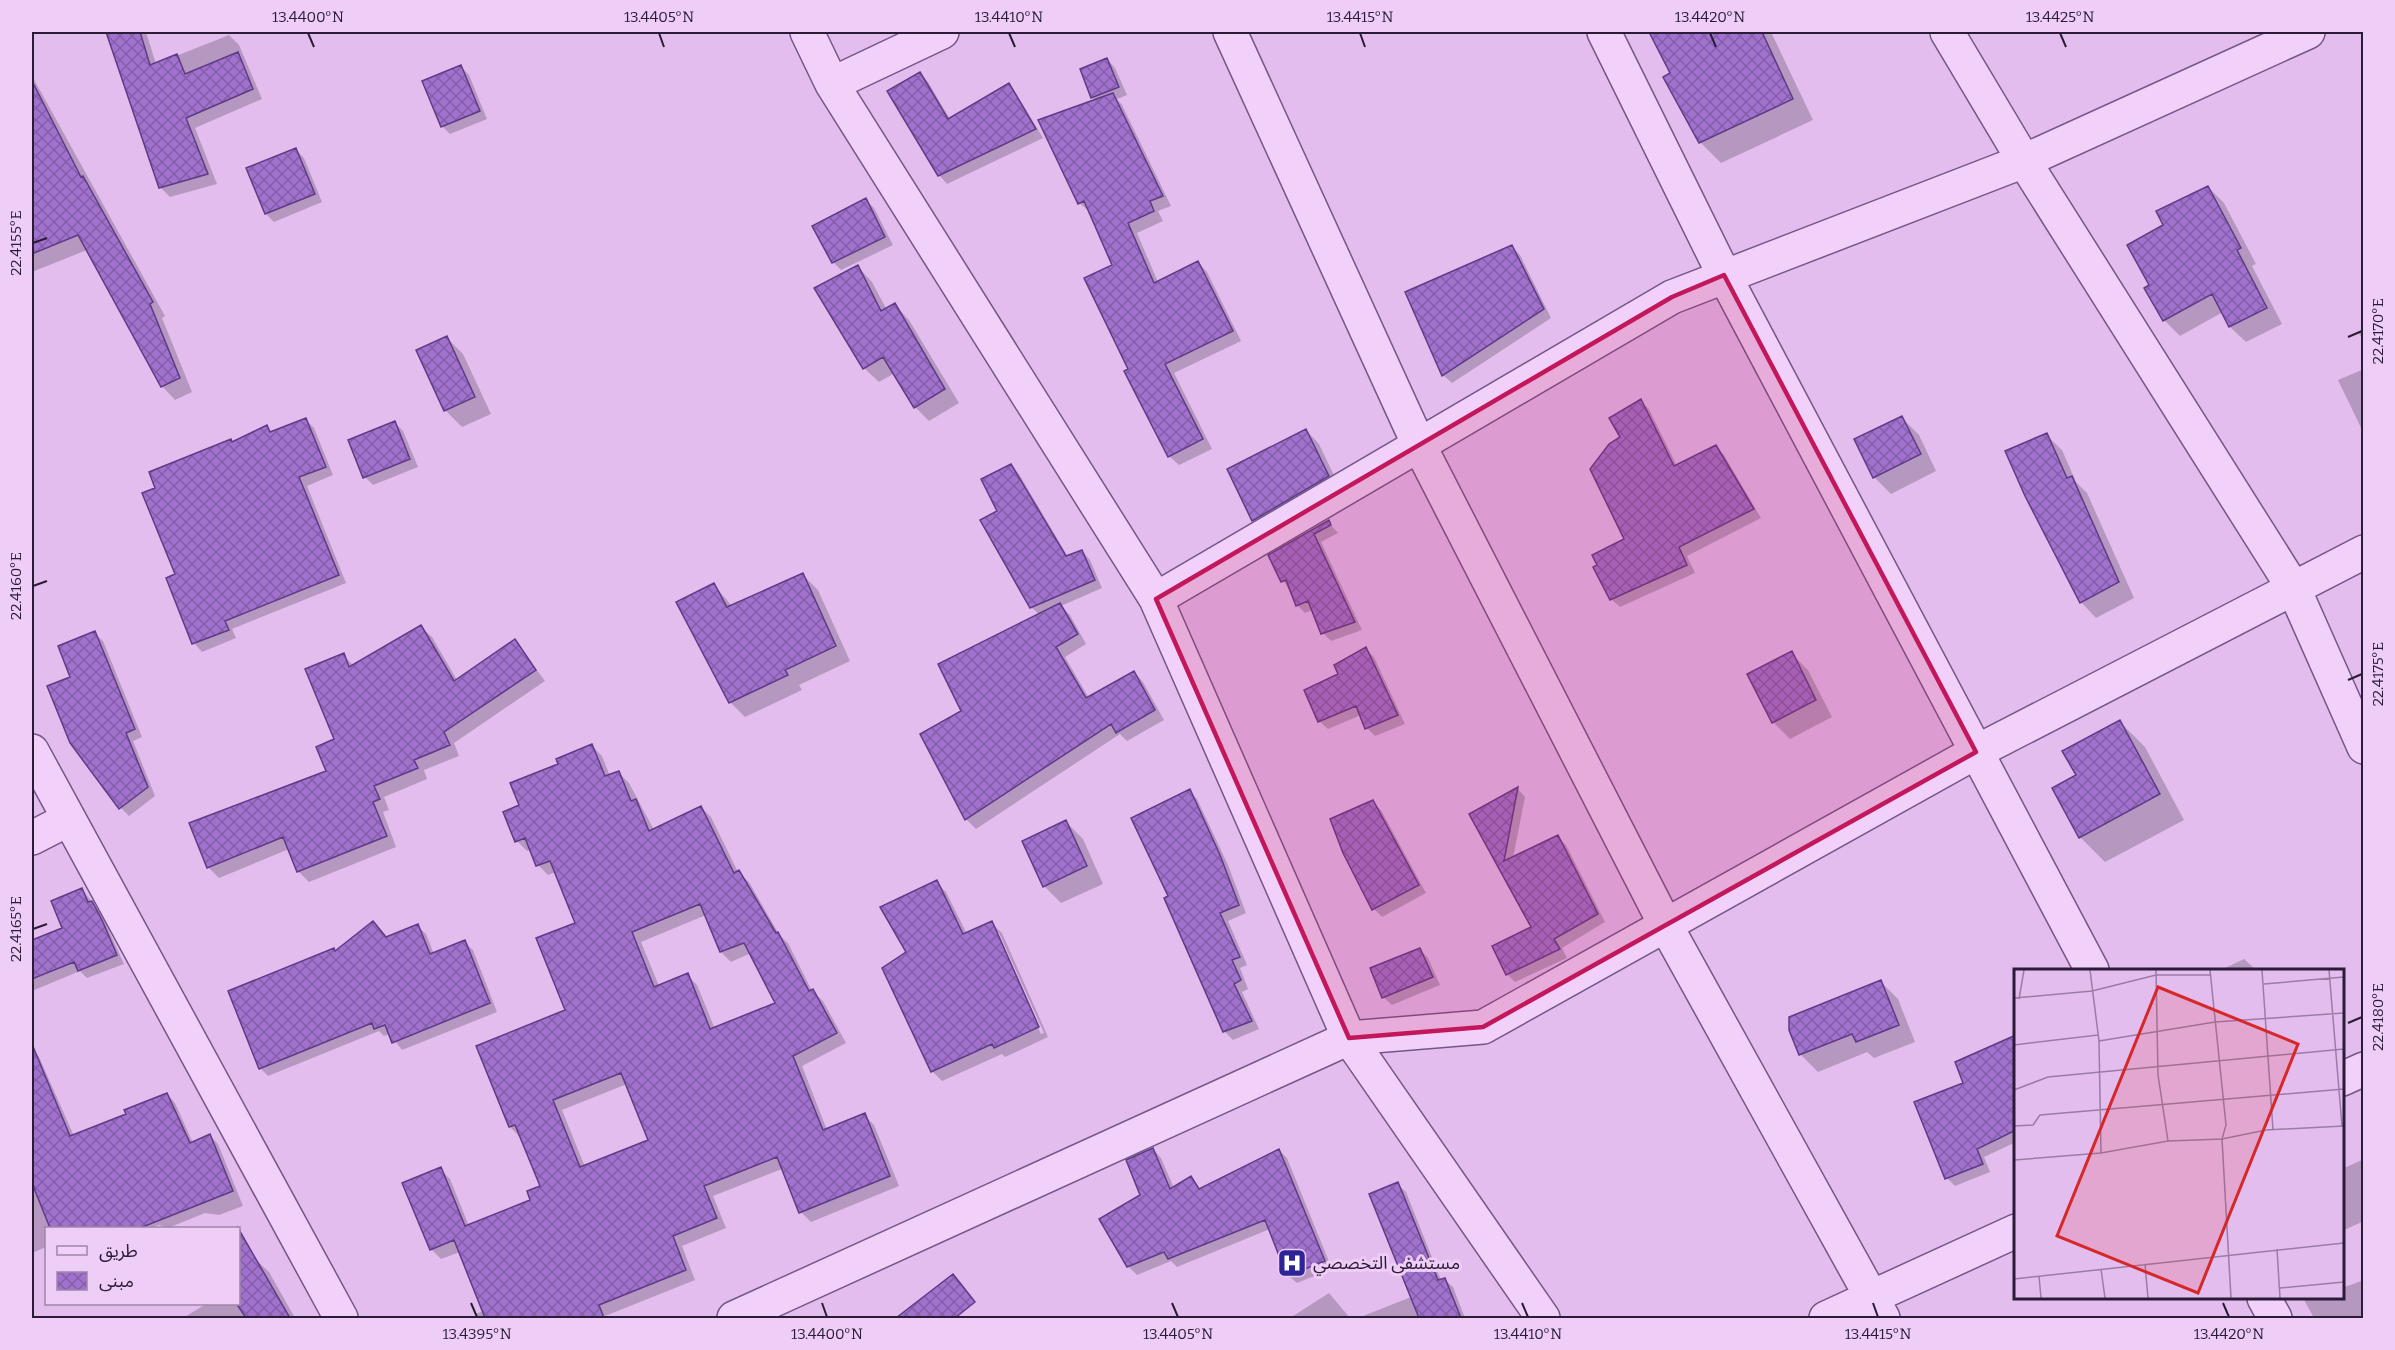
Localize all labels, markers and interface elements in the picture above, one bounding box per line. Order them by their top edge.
text: 13.4400°N [272,8,344,26]
text: 13.4405°N [624,8,694,26]
text: 13.4410°N [975,8,1043,26]
text: 13.4415°N [1327,8,1393,26]
text: 13.4420°N [1675,8,1745,26]
text: 13.4425°N [2026,8,2094,26]
text: 22.4155°E [7,210,25,276]
text: 22.4170°E [2369,298,2387,364]
text: 22.4160°E [7,552,25,620]
text: 22.4175°E [2369,642,2387,706]
text: 22.4165°E [7,896,25,962]
inset map [2014,969,2344,1299]
text: 22.4180°E [2369,983,2387,1051]
legend [45,1227,240,1305]
text: طريق [99,1240,138,1262]
hospital icon: مستشفى التخصصي [1276,1247,1308,1279]
place label: مستشفى التخصصي [1313,1252,1460,1276]
text: مبنى [99,1270,134,1292]
text: 13.4395°N [442,1325,512,1343]
text: 13.4400°N [791,1325,863,1343]
text: 13.4405°N [1143,1325,1213,1343]
text: 13.4410°N [1494,1325,1562,1343]
text: 13.4415°N [1845,1325,1911,1343]
text: 13.4420°N [2194,1325,2264,1343]

